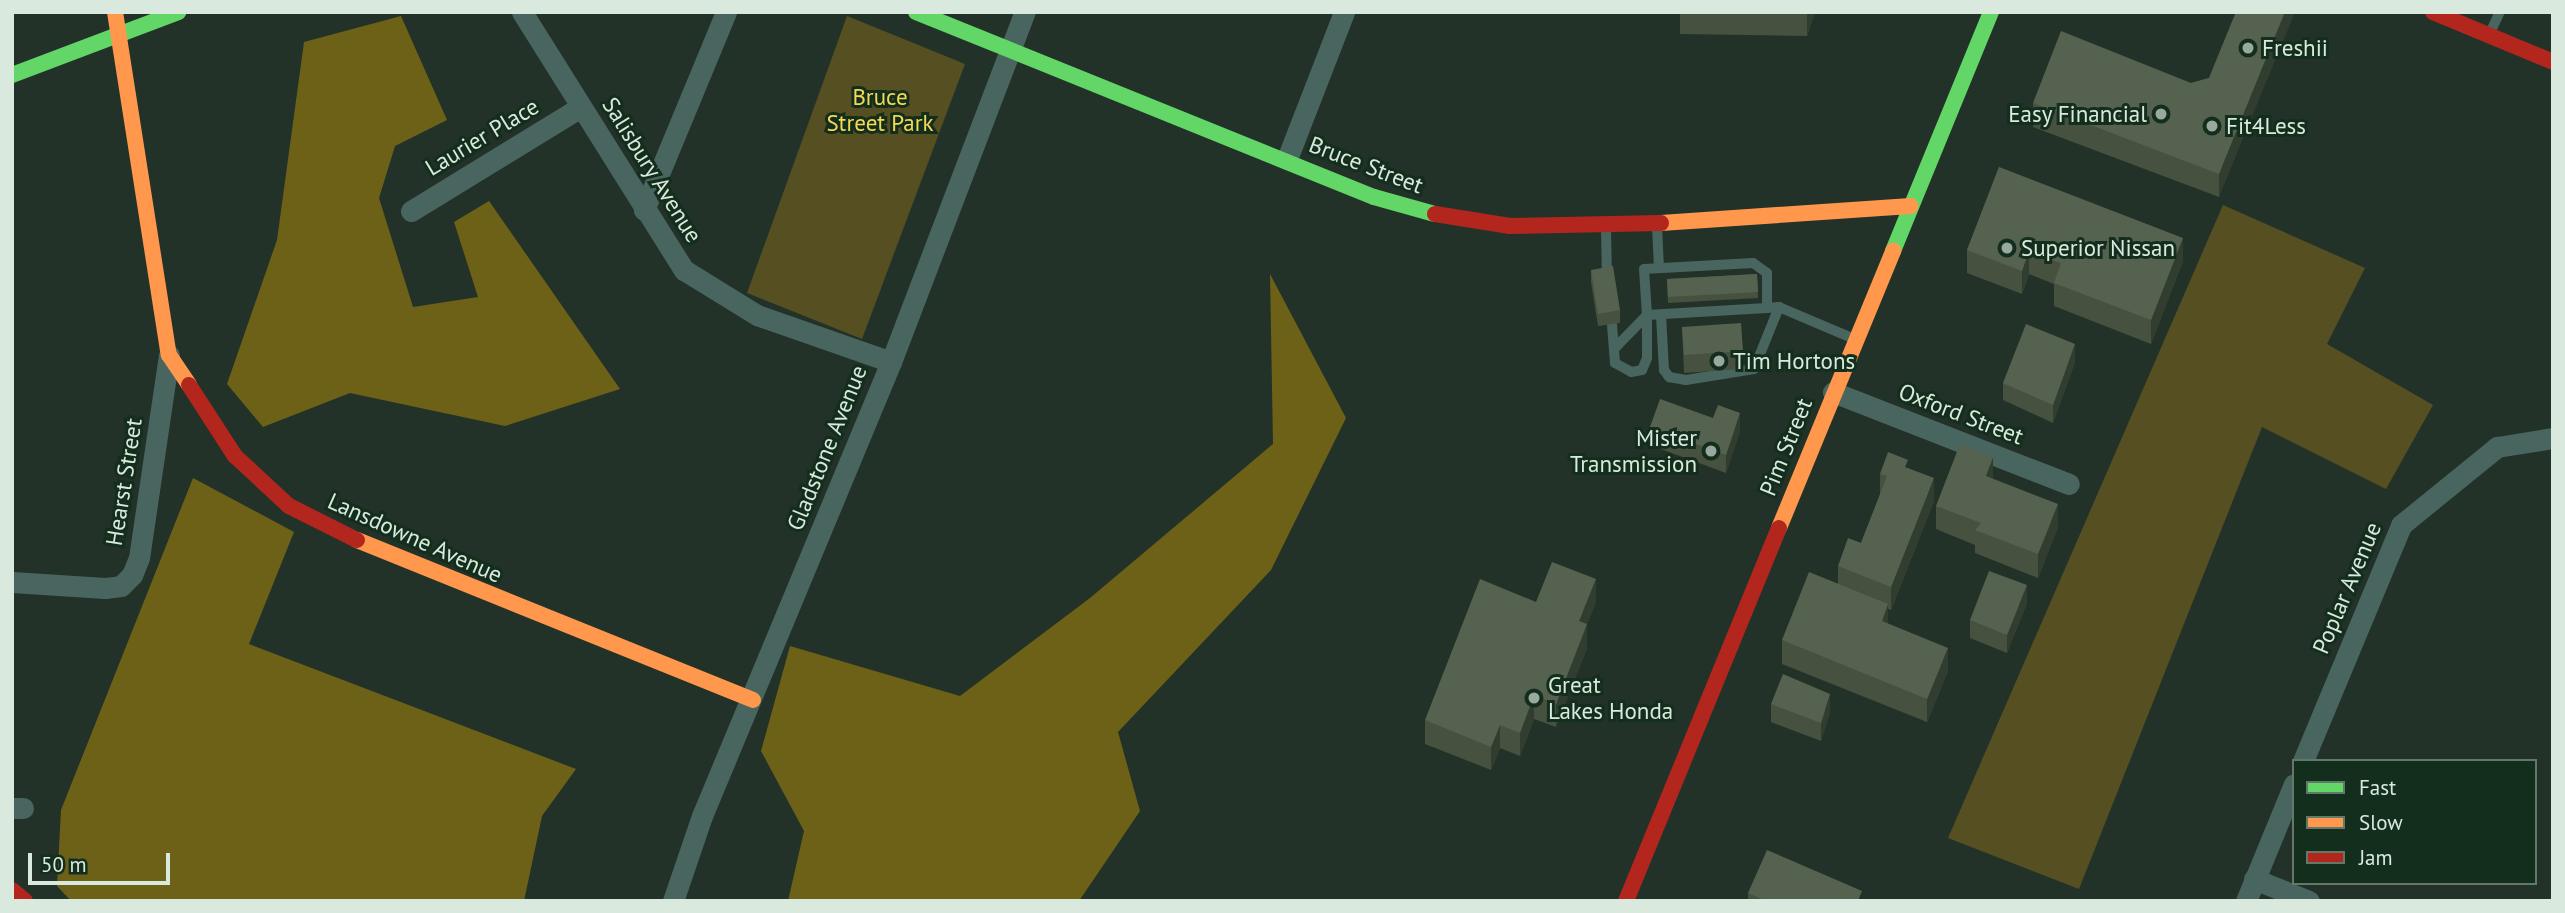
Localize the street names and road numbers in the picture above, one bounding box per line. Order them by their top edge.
street label: Laurier Place [420,92,544,182]
street label: Salisbury Avenue [596,92,708,248]
street label: Bruce Street [1305,131,1427,199]
street label: Gladstone Avenue [781,361,873,535]
street label: Oxford Street [1895,378,2027,450]
street label: Pim Street [1754,394,1818,500]
street label: Hearst Street [100,416,148,548]
street label: Lansdowne Avenue [323,487,507,589]
street label: Poplar Avenue [2307,518,2387,658]

